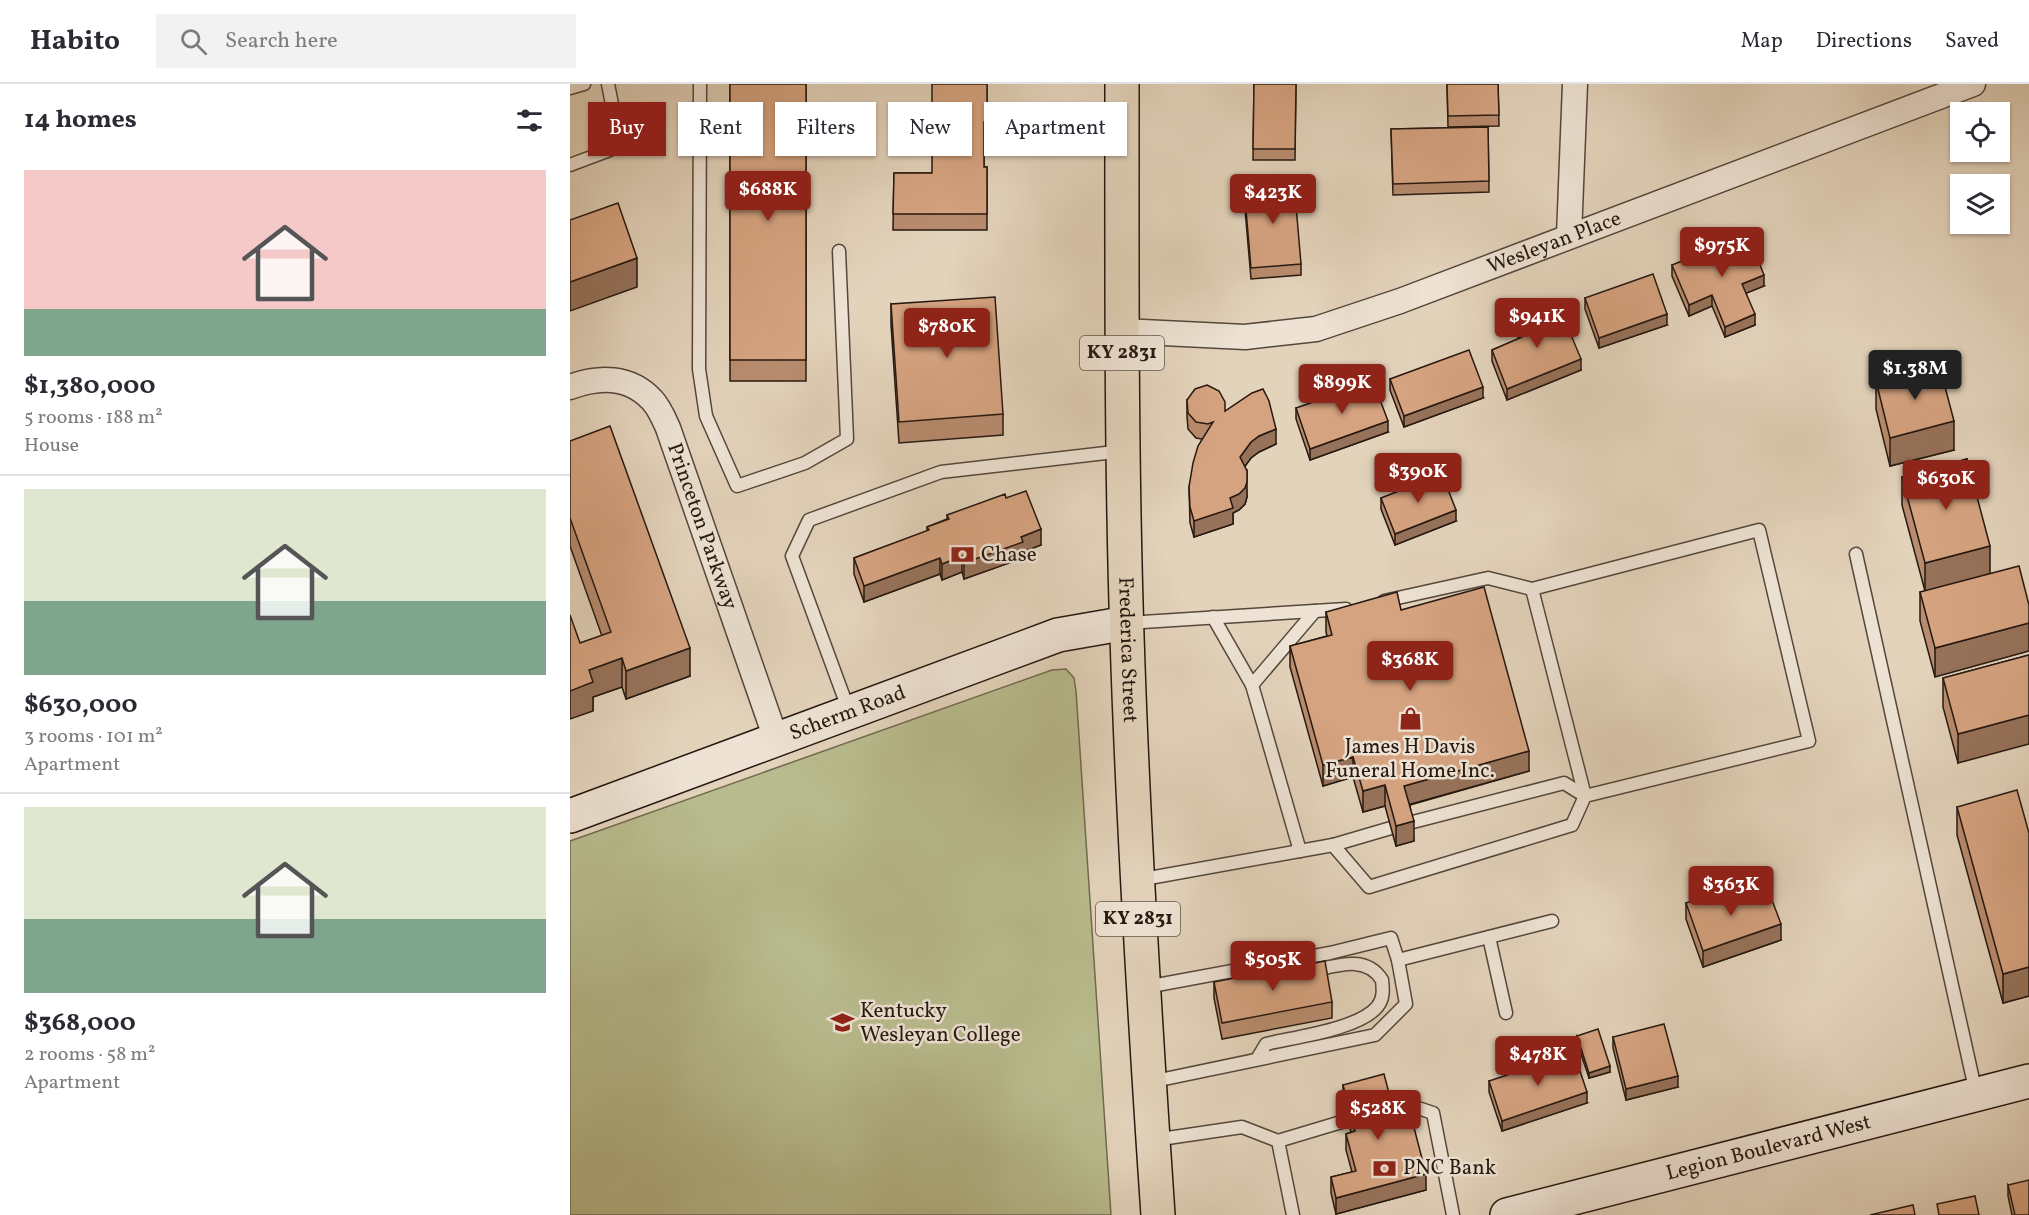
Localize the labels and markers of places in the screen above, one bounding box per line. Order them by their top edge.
pin: $688K [726,171,810,222]
pin: $423K [1231,174,1315,225]
pin: $975K [1680,227,1764,278]
pin: $941K [1495,298,1579,349]
pin: $780K [905,308,989,359]
pin: $1.38M [1866,350,1964,401]
pin: $899K [1300,364,1384,415]
pin: $390K [1376,453,1460,504]
pin: $630K [1904,460,1988,511]
place label: Chase [981,541,1037,570]
bank icon: Chase [950,542,976,568]
pin: $368K [1368,641,1452,692]
shop icon: James H Davis Funeral Home Inc. [1397,706,1423,732]
place label: James H Davis Funeral Home Inc. [1325,733,1495,786]
pin: $363K [1689,866,1773,917]
pin: $505K [1231,941,1315,992]
place label: Kentucky Wesleyan College [860,997,1021,1050]
school or university icon: Kentucky Wesleyan College [829,1010,855,1036]
pin: $478K [1496,1036,1580,1087]
pin: $528K [1336,1090,1420,1141]
place label: PNC Bank [1403,1154,1497,1183]
bank icon: PNC Bank [1372,1155,1398,1181]

